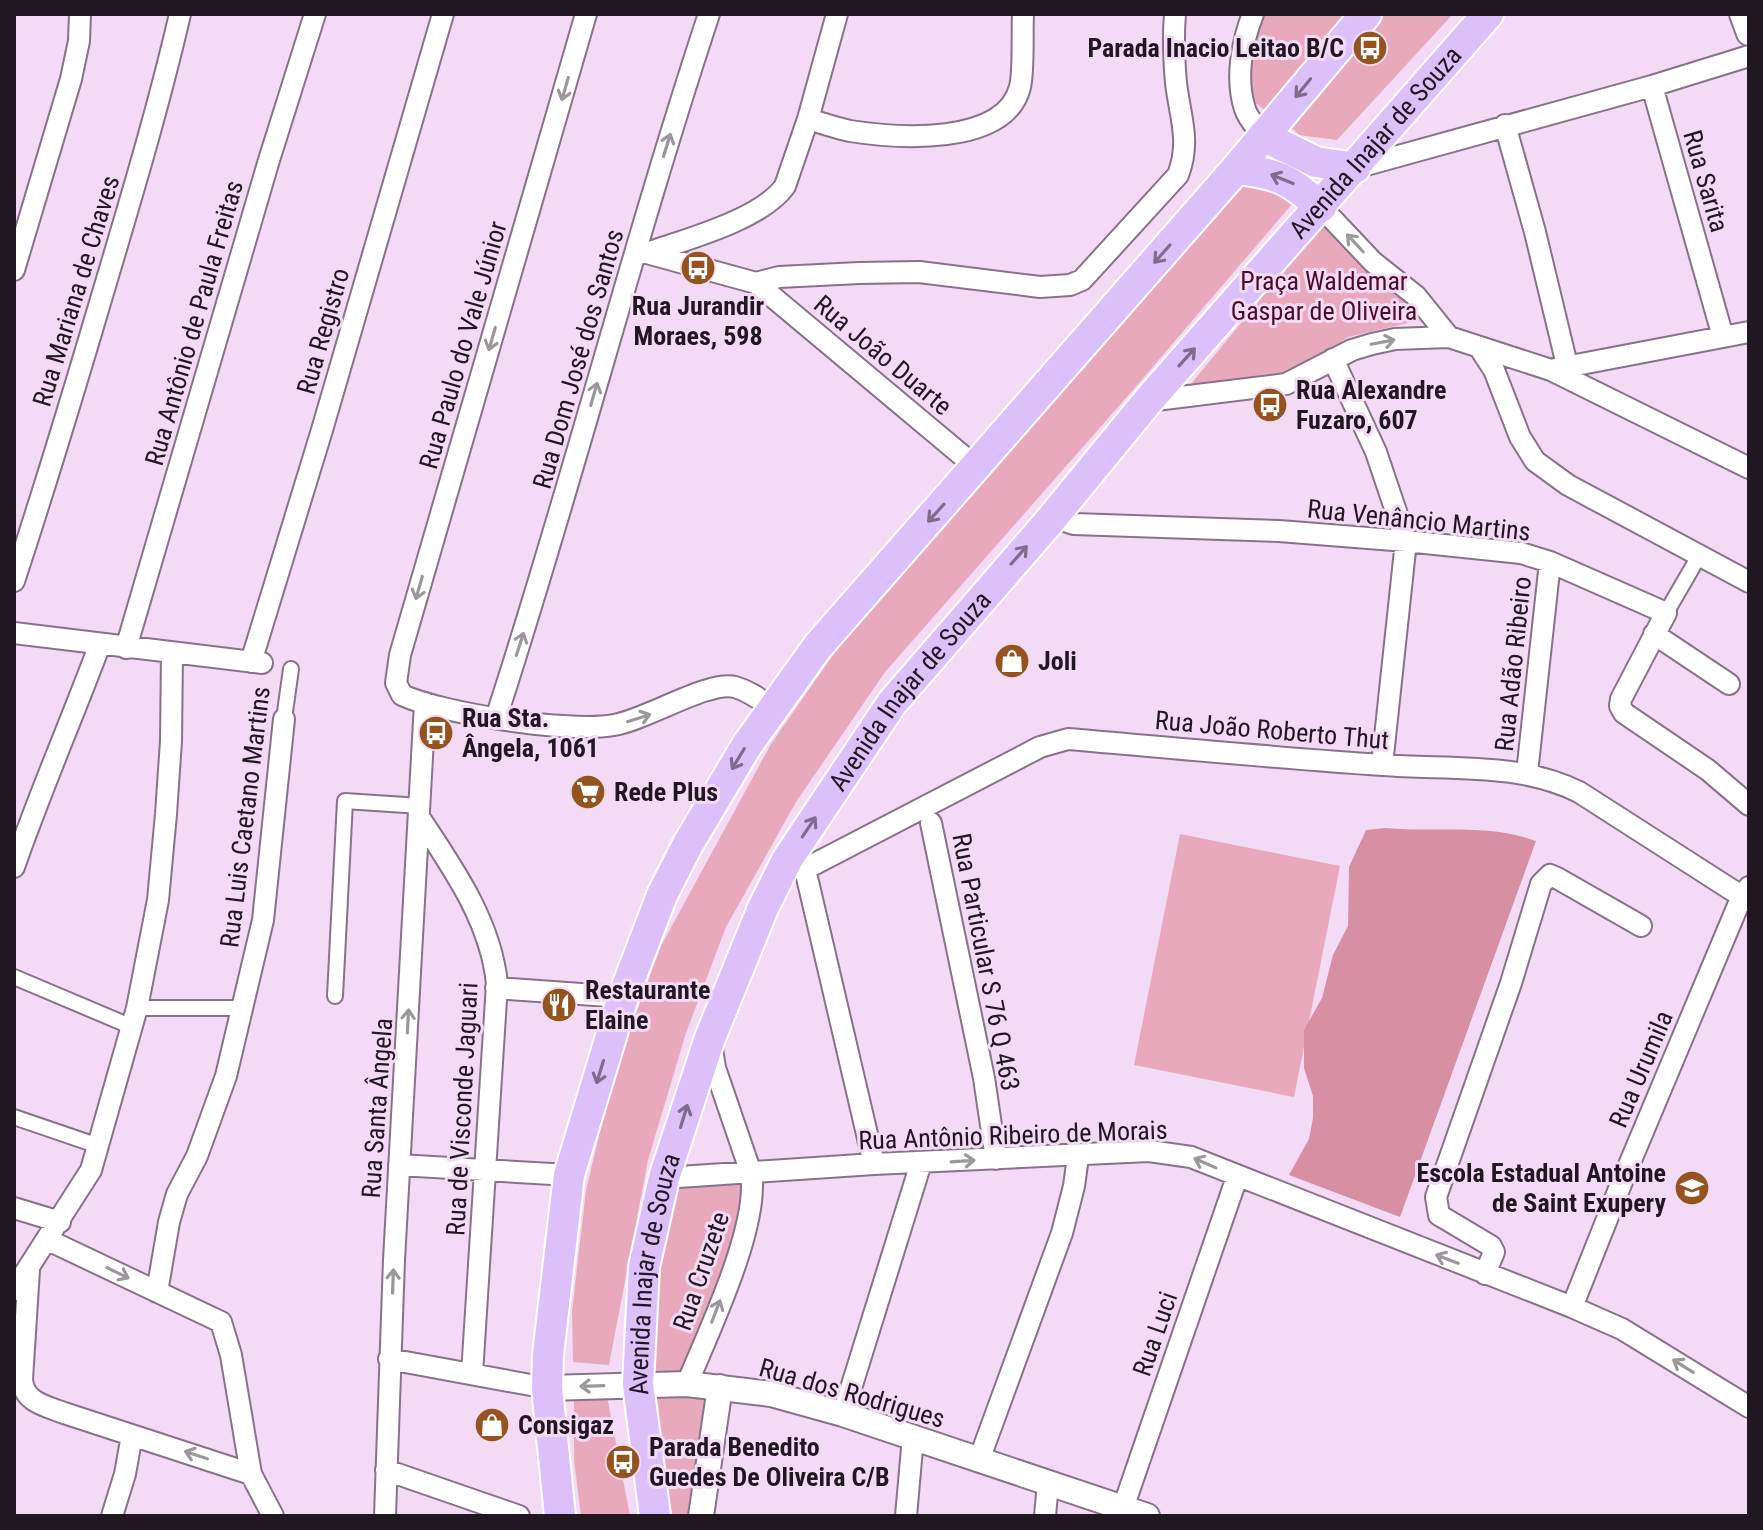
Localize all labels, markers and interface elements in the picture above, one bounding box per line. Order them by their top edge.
bus stop icon: Parada Inacio Leitao B/C [1351,29,1389,67]
place label: Parada Inacio Leitao B/C [1087,33,1344,63]
street label: Avenida Inajar de Souza [1283,40,1467,244]
one-way arrow [556,75,571,101]
one-way arrow [1294,77,1312,97]
street label: Rua Sarita [1677,127,1735,235]
one-way arrow [660,132,675,158]
one-way arrow [1270,171,1295,185]
street label: Rua Mariana de Chaves [27,172,125,410]
street label: Rua Antônio de Paula Freitas [139,177,249,469]
street label: Rua Paulo do Vale Júnior [413,218,513,472]
street label: Rua Dom José dos Santos [527,226,629,492]
one-way arrow [1347,234,1365,254]
one-way arrow [1153,243,1171,263]
bus stop icon: Rua Jurandir Moraes, 598 [679,249,717,287]
street label: Rua Registro [291,264,355,398]
park label: Praça Waldemar Gaspar de Oliveira [1231,266,1417,326]
street label: Rua João Duarte [808,289,958,421]
place label: Rua Jurandir Moraes, 598 [632,291,765,351]
one-way arrow [484,325,499,351]
one-way arrow [1370,333,1396,348]
one-way arrow [1178,347,1196,367]
place label: Rua Alexandre Fuzaro, 607 [1296,375,1446,435]
one-way arrow [587,382,602,408]
bus stop icon: Rua Alexandre Fuzaro, 607 [1251,386,1289,424]
street label: Rua Venâncio Martins [1306,493,1532,547]
one-way arrow [927,502,945,522]
one-way arrow [1010,546,1028,566]
one-way arrow [411,575,426,601]
street label: Rua Adão Ribeiro [1489,575,1537,753]
street label: Avenida Inajar de Souza [823,585,997,796]
one-way arrow [514,631,529,656]
shop icon: Joli [993,642,1031,680]
place label: Joli [1038,646,1077,676]
street label: Rua Luis Caetano Martins [214,685,276,949]
place label: Rua Sta. Ângela, 1061 [462,703,599,763]
street label: Rua João Roberto Thut [1154,705,1390,755]
one-way arrow [625,710,651,725]
bus stop icon: Rua Sta. Ângela, 1061 [417,714,455,752]
one-way arrow [730,747,746,770]
supermarket icon: Rede Plus [569,773,607,811]
place label: Rede Plus [614,777,718,807]
one-way arrow [801,816,817,839]
street label: Rua Particular S 76 Q 463 [946,831,1026,1093]
place label: Restaurante Elaine [585,975,710,1035]
street label: Rua de Visconde Jaguari [440,982,484,1236]
restaurant icon: Restaurante Elaine [540,986,578,1024]
street label: Rua Urumila [1603,1006,1679,1132]
one-way arrow [401,1008,416,1035]
street label: Rua Santa Ângela [356,1017,398,1199]
one-way arrow [592,1059,607,1085]
one-way arrow [677,1103,692,1129]
street label: Rua Antônio Ribeiro de Morais [858,1115,1168,1155]
street label: Avenida Inajar de Souza [623,1149,686,1398]
one-way arrow [949,1153,976,1168]
one-way arrow [1193,1155,1217,1170]
place label: Escola Estadual Antoine de Saint Exupery [1416,1158,1666,1218]
school or university icon: Escola Estadual Antoine de Saint Exupery [1673,1169,1711,1207]
street label: Rua Cruzete [667,1208,735,1334]
one-way arrow [1435,1250,1460,1265]
one-way arrow [106,1266,130,1281]
one-way arrow [385,1268,400,1295]
street label: Rua Luci [1127,1288,1183,1380]
one-way arrow [710,1299,724,1324]
street label: Rua dos Rodrigues [756,1352,948,1434]
one-way arrow [1672,1358,1695,1374]
one-way arrow [579,1379,606,1394]
shop icon: Consigaz [473,1406,511,1444]
place label: Consigaz [518,1410,614,1440]
place label: Parada Benedito Guedes De Oliveira C/B [649,1432,889,1492]
bus stop icon: Parada Benedito Guedes De Oliveira C/B [604,1443,642,1481]
one-way arrow [183,1447,208,1462]

